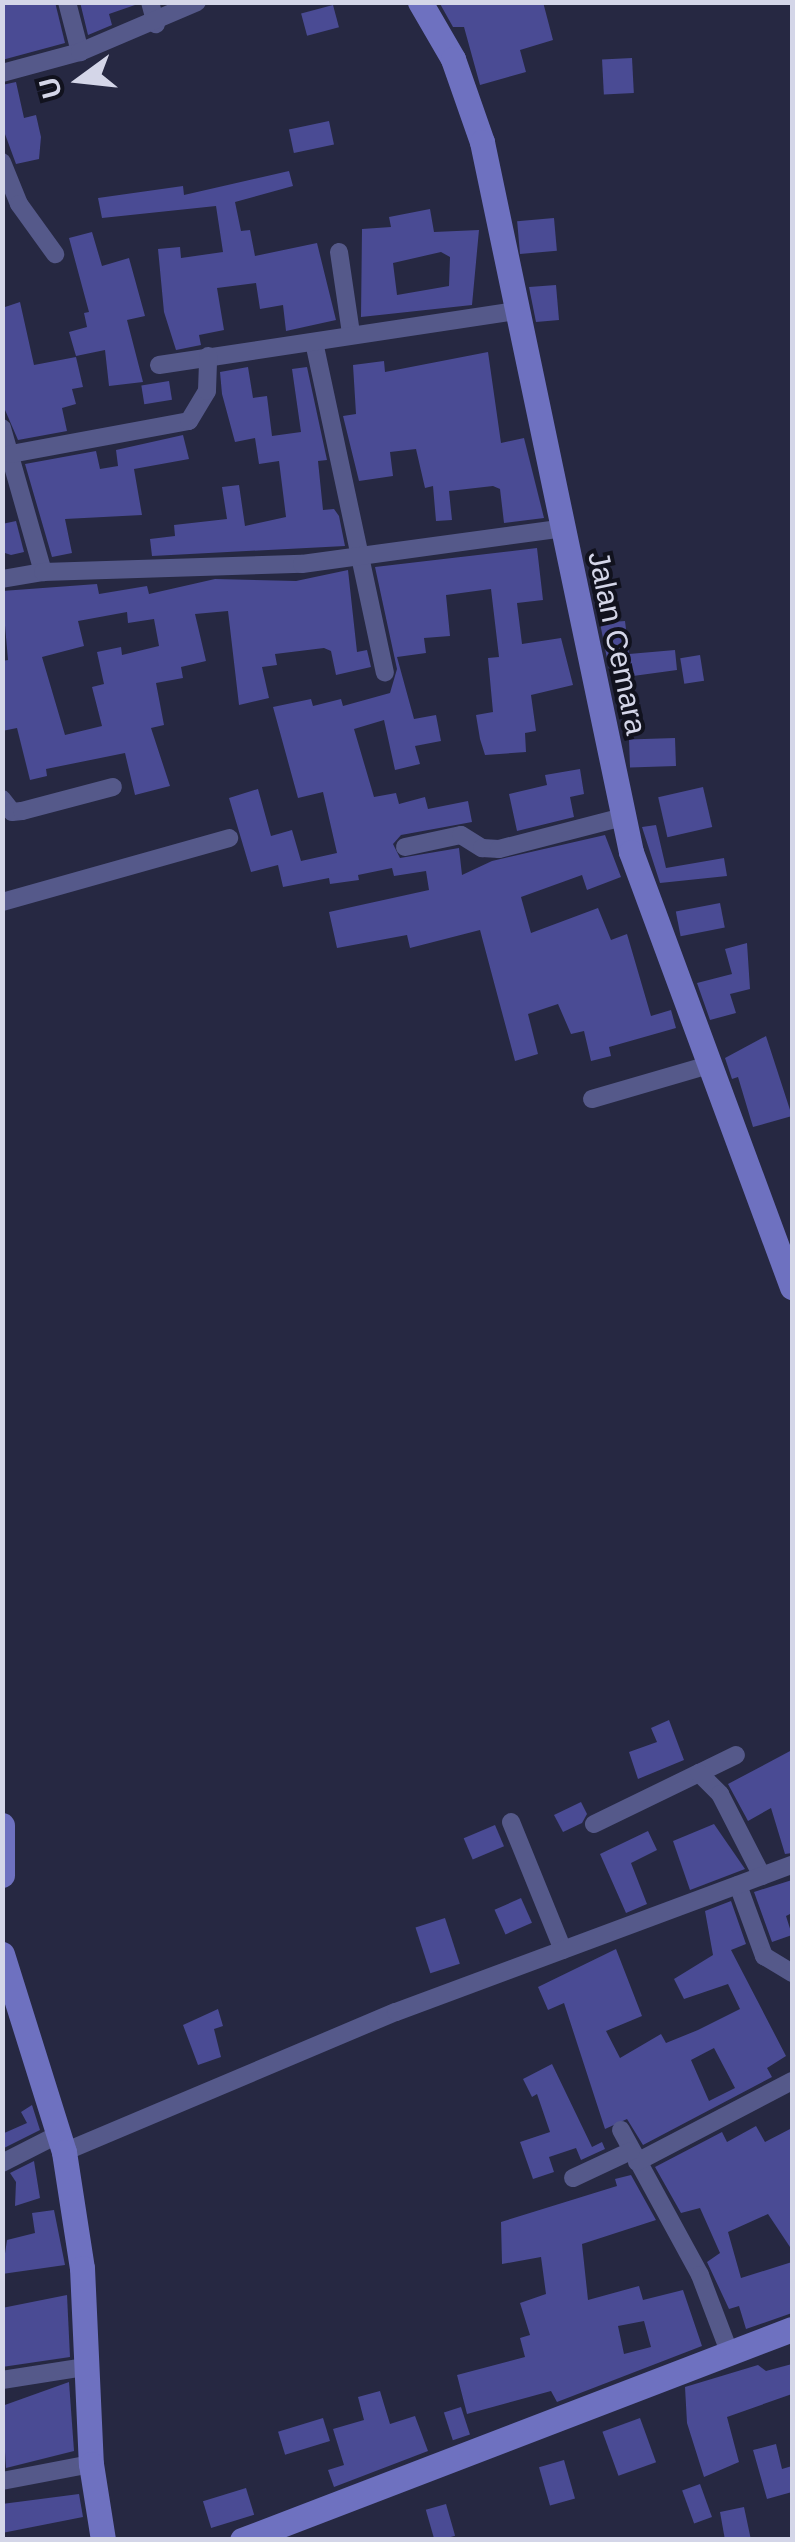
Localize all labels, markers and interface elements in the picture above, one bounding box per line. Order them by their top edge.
north arrow [30,30,130,130]
text: U [33,74,68,102]
street label: Jalan Cemara [580,548,654,738]

